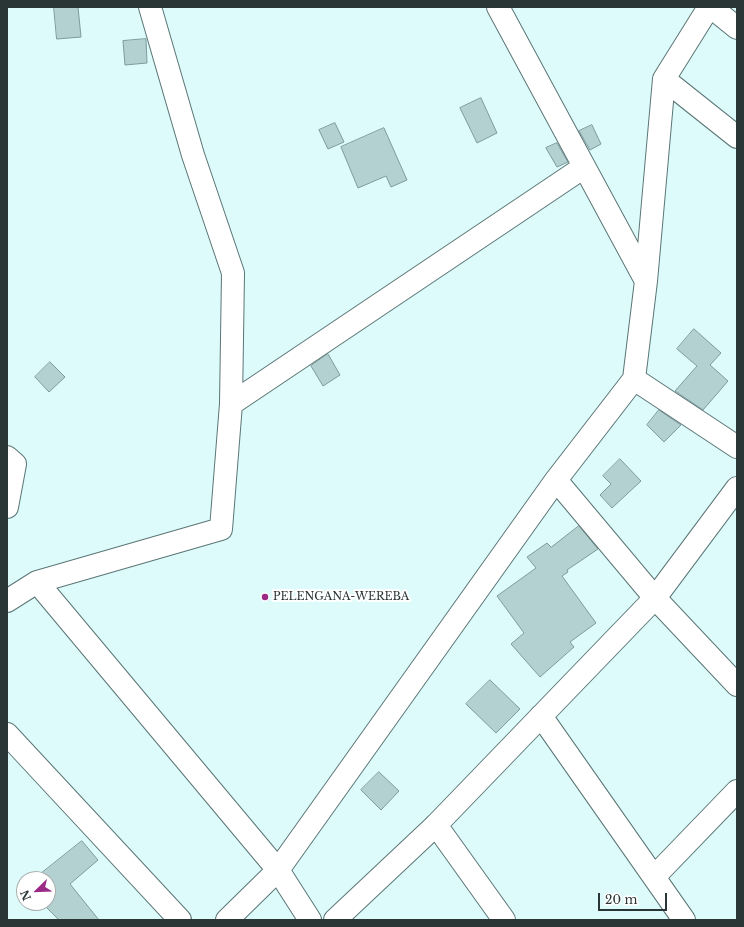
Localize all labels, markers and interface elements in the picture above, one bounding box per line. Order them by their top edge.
place label: PELENGANA-WEREBA [273,590,409,604]
marker: PELENGANA-WEREBA [260,592,270,602]
north arrow [16,871,56,911]
scale bar [600,885,669,911]
text: N [17,888,34,903]
text: 20 m [605,892,637,907]

